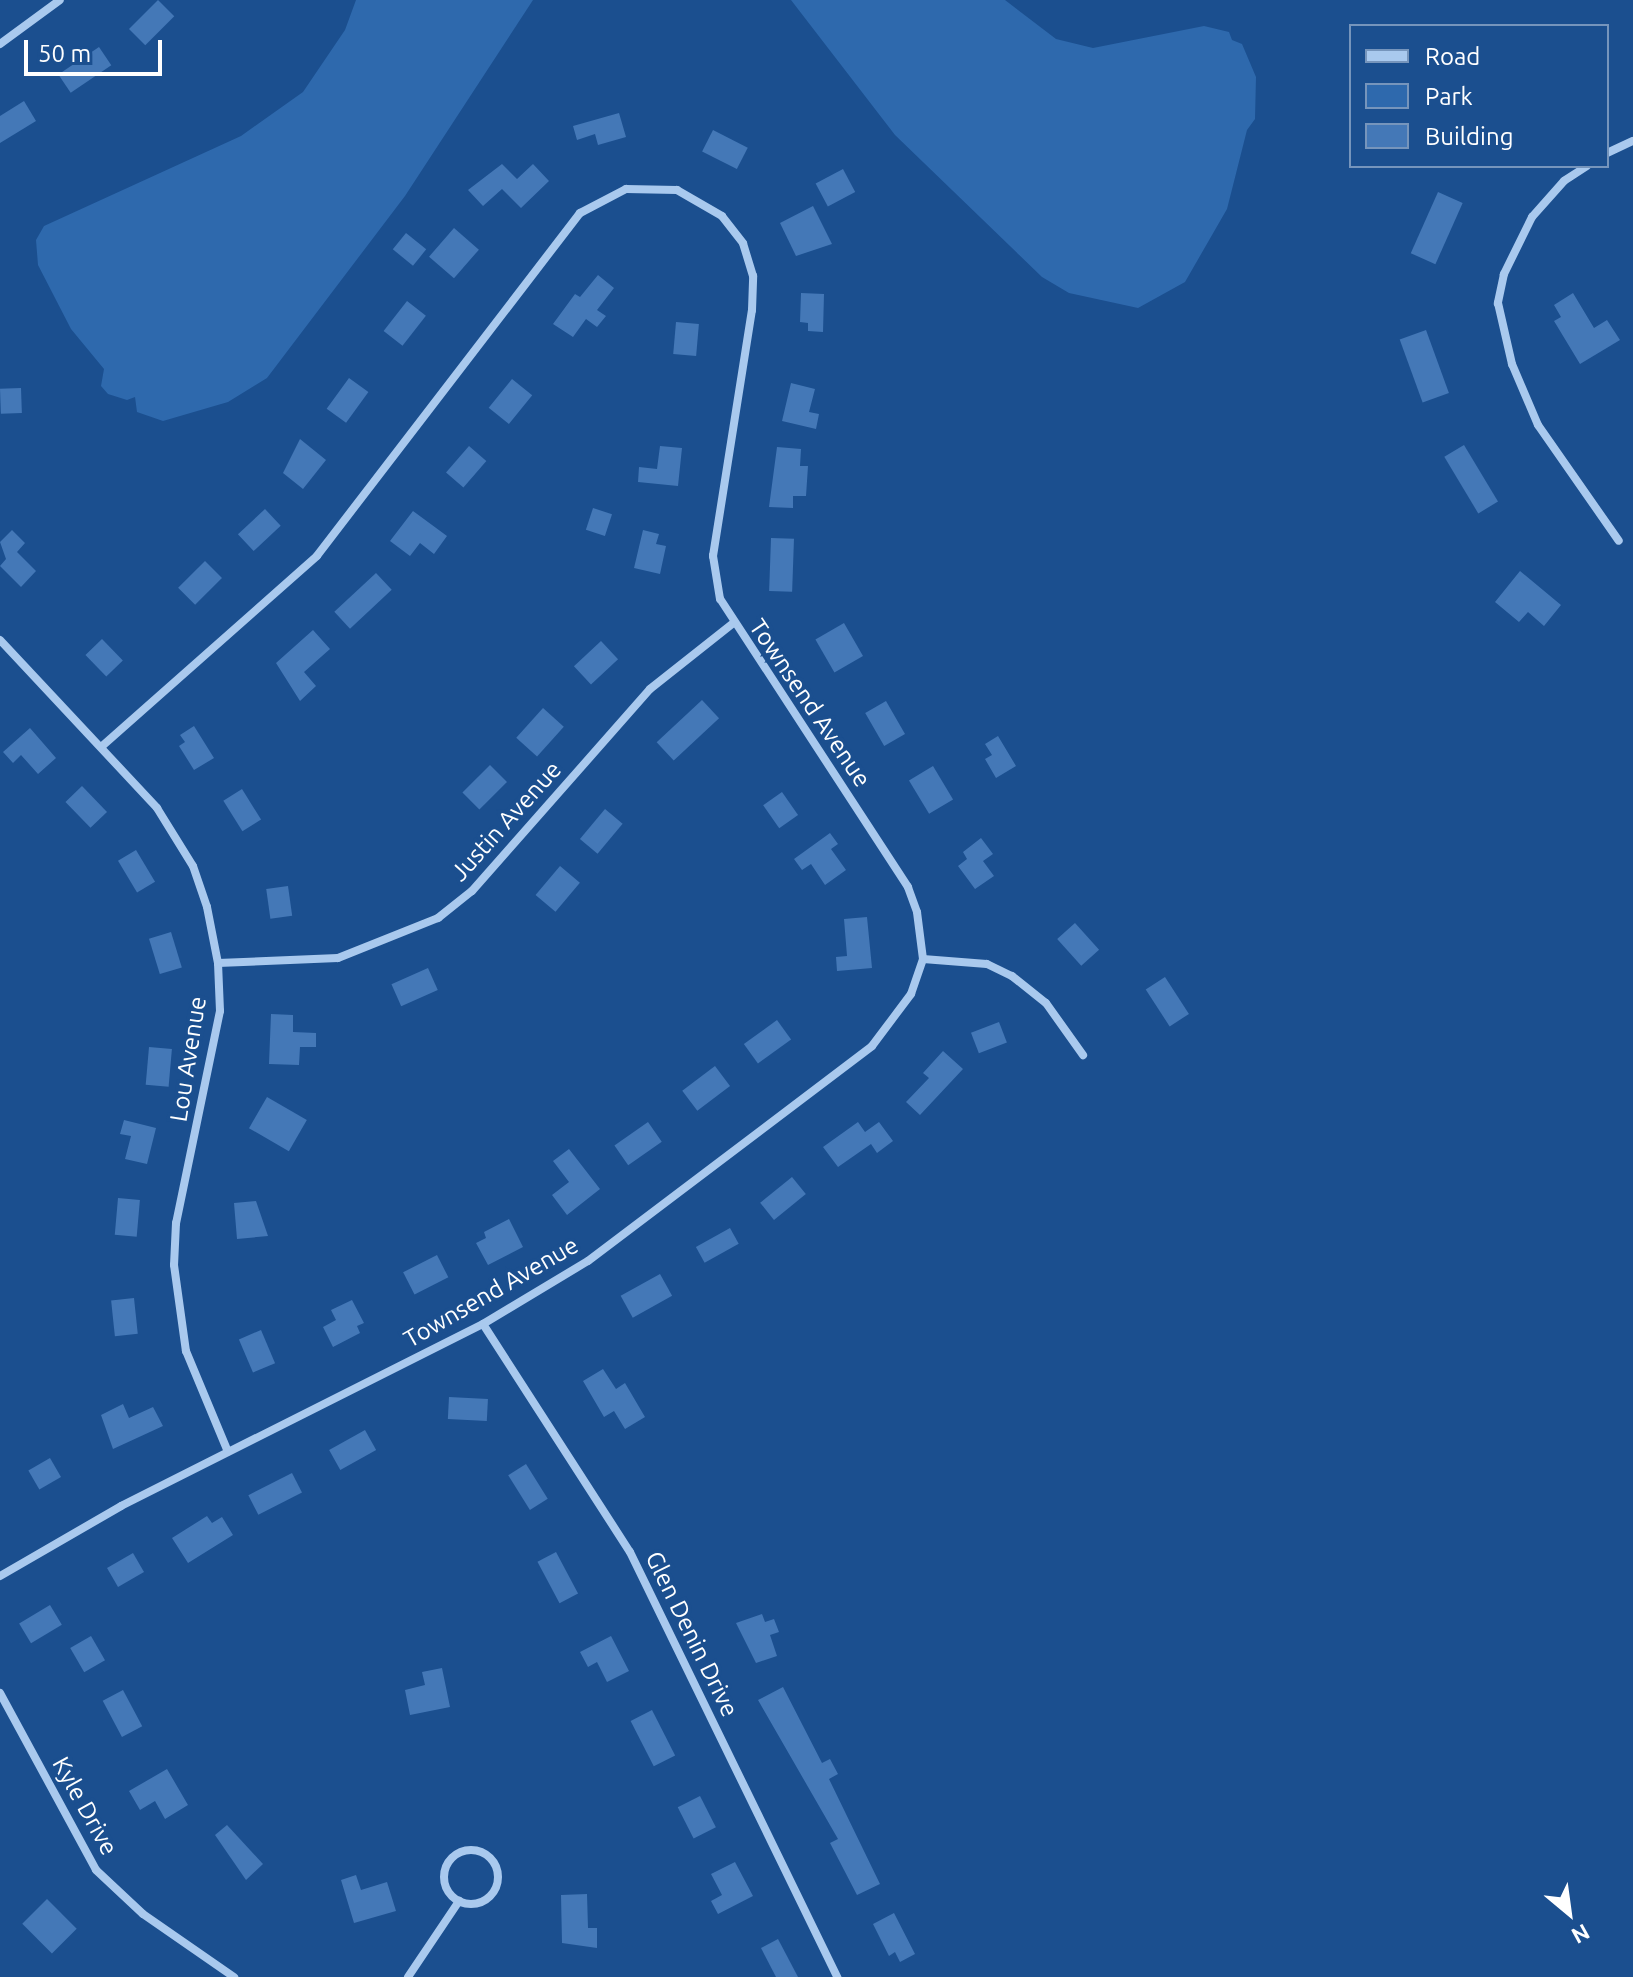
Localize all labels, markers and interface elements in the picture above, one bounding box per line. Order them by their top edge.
scale bar [28,24,166,74]
legend [1349,24,1609,168]
text: 50 m [38,40,91,67]
text: Road [1425,43,1480,70]
text: Park [1425,83,1473,110]
text: Building [1425,123,1513,150]
street label: Townsend Avenue [743,614,877,792]
street label: Justin Avenue [445,755,567,887]
street label: Lou Avenue [164,994,212,1124]
street label: Townsend Avenue [399,1230,583,1354]
street label: Glen Denin Drive [640,1547,744,1721]
street label: Kyle Drive [46,1752,124,1860]
north arrow [1529,1873,1609,1953]
text: N [1568,1920,1594,1949]

